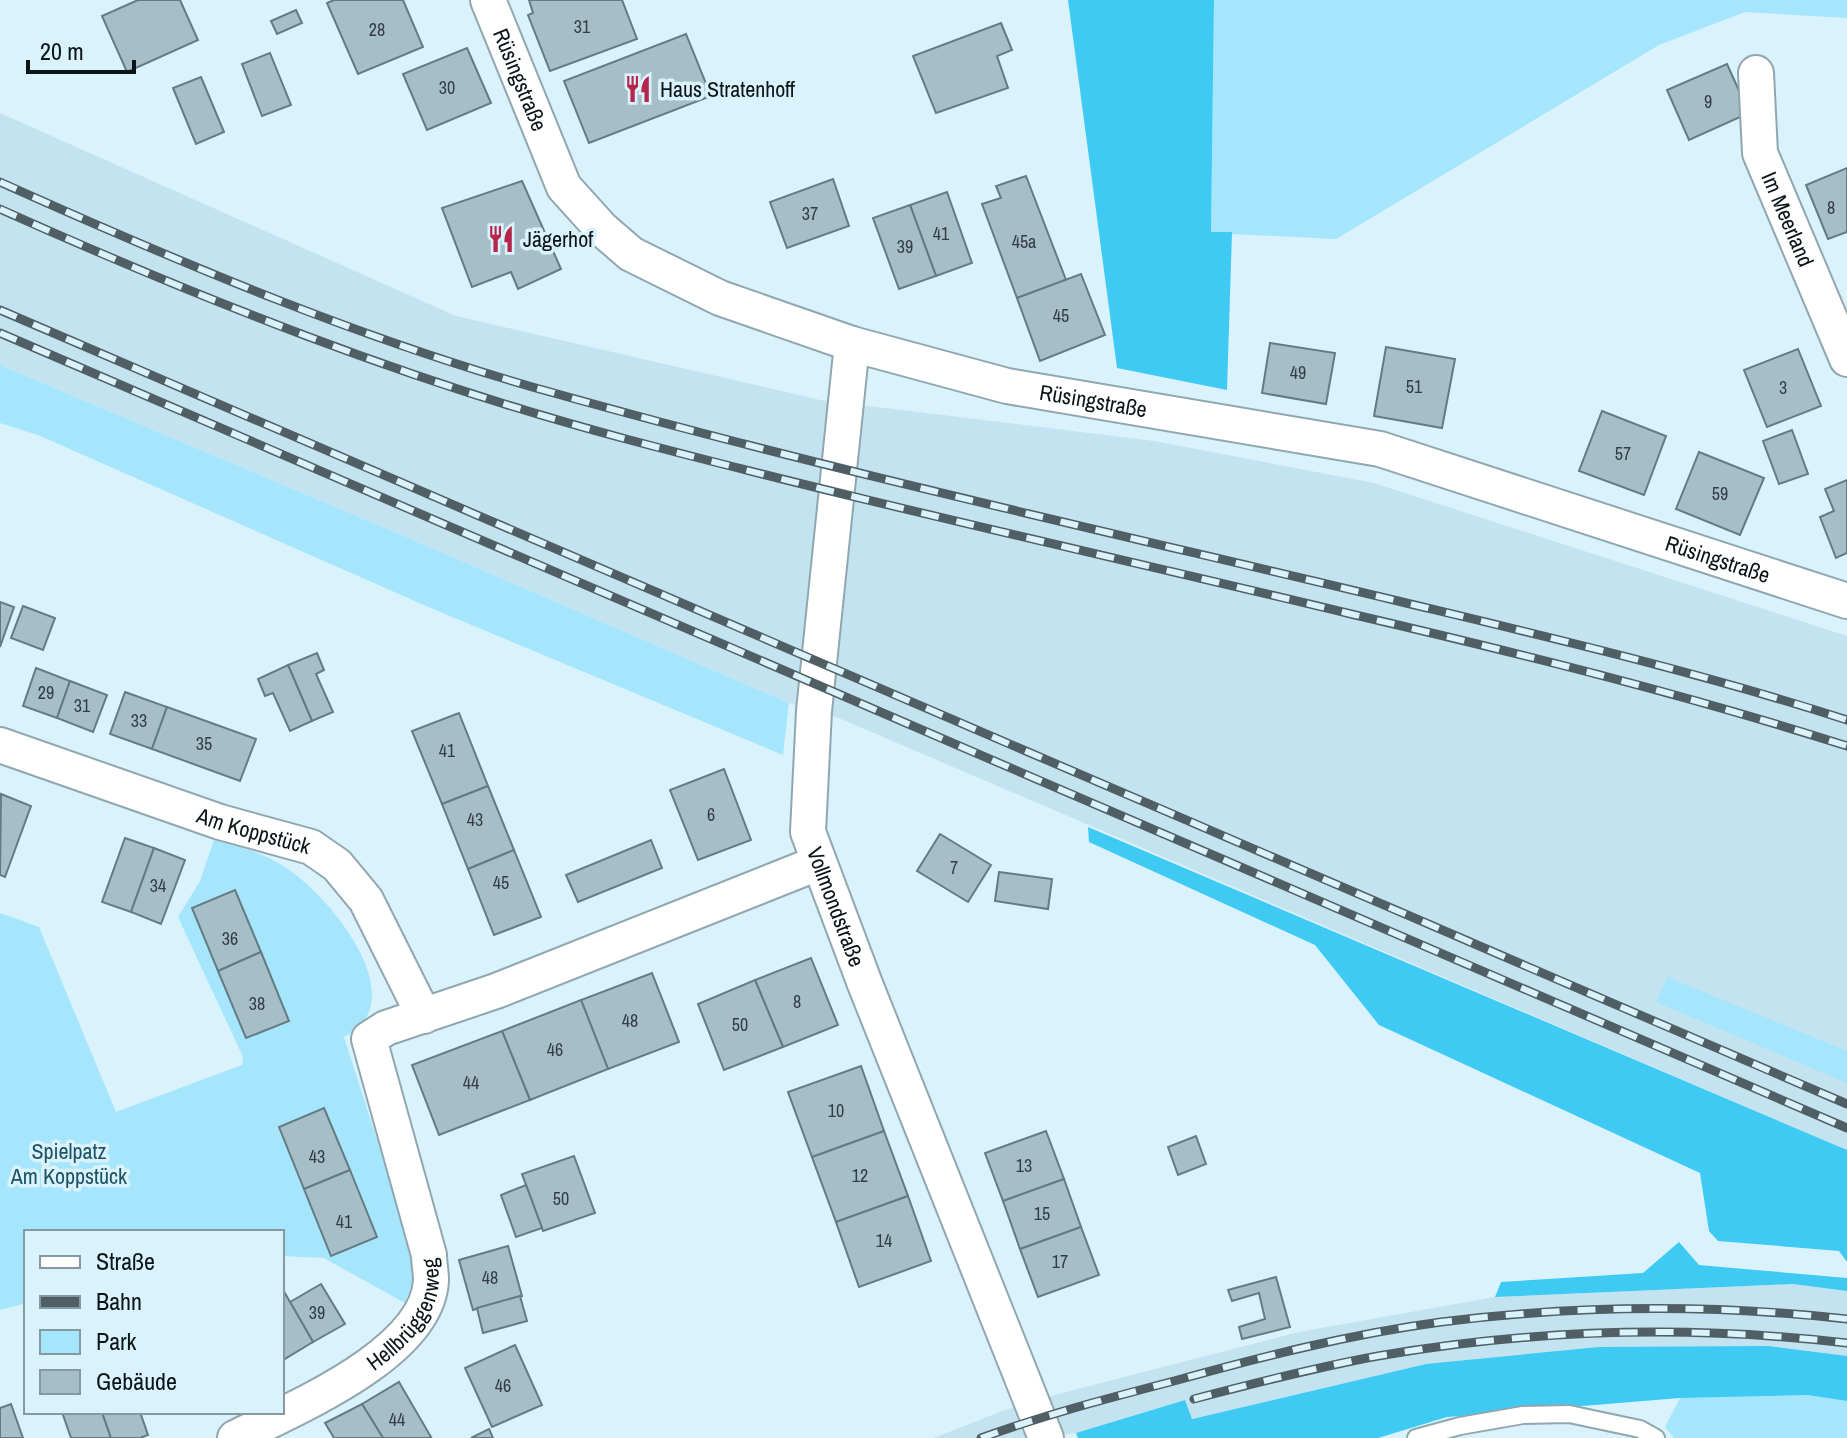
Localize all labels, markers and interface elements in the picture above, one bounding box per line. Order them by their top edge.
house number: 31 [574,14,591,39]
house number: 28 [369,17,385,42]
scale bar [28,24,134,74]
street label: Rüsingstraße [486,24,555,136]
text: 20 m [40,35,84,67]
restaurant icon: Haus Stratenhoff [623,74,653,104]
place label: Haus Stratenhoff [660,74,795,104]
house number: 30 [439,75,455,100]
house number: 9 [1704,89,1712,114]
street label: Im Meerland [1755,167,1821,271]
house number: 8 [1827,195,1835,220]
house number: 37 [802,201,818,226]
house number: 41 [933,221,950,246]
restaurant icon: Jägerhof [486,224,516,254]
place label: Jägerhof [523,224,594,254]
house number: 45a [1012,229,1036,254]
house number: 39 [897,234,913,259]
house number: 45 [1053,303,1069,328]
house number: 49 [1290,360,1306,385]
house number: 51 [1406,374,1423,399]
house number: 3 [1779,375,1787,400]
street label: Rüsingstraße [1037,377,1149,424]
house number: 57 [1615,441,1631,466]
house number: 59 [1712,481,1728,506]
street label: Rüsingstraße [1662,528,1774,590]
house number: 29 [38,680,54,705]
house number: 31 [74,693,91,718]
house number: 33 [131,708,147,733]
house number: 35 [196,731,212,756]
house number: 41 [439,738,456,763]
street label: Am Koppstück [192,800,315,861]
house number: 6 [707,802,715,827]
house number: 43 [467,807,483,832]
street label: Vollmondstraße [800,843,872,971]
house number: 7 [950,855,958,880]
house number: 45 [493,870,509,895]
house number: 34 [150,873,166,898]
house number: 36 [222,926,238,951]
house number: 8 [793,989,801,1014]
house number: 38 [249,991,265,1016]
house number: 48 [622,1008,638,1033]
house number: 50 [732,1012,748,1037]
house number: 46 [547,1037,563,1062]
house number: 44 [463,1070,479,1095]
house number: 10 [828,1098,844,1123]
park label: Spielpatz Am Koppstück [10,1136,128,1191]
house number: 43 [309,1144,325,1169]
house number: 13 [1016,1153,1032,1178]
house number: 12 [852,1163,868,1188]
house number: 50 [553,1186,569,1211]
house number: 15 [1034,1201,1050,1226]
house number: 41 [336,1209,353,1234]
house number: 14 [876,1228,892,1253]
legend [24,1230,284,1414]
text: Straße [96,1245,155,1277]
house number: 17 [1052,1249,1068,1274]
street label: Hellbrüggenweg [360,1257,446,1377]
house number: 48 [482,1265,498,1290]
text: Bahn [96,1285,142,1317]
house number: 39 [309,1300,325,1325]
text: Park [96,1325,137,1357]
text: Gebäude [96,1365,177,1397]
house number: 46 [495,1373,511,1398]
house number: 44 [389,1407,405,1432]

